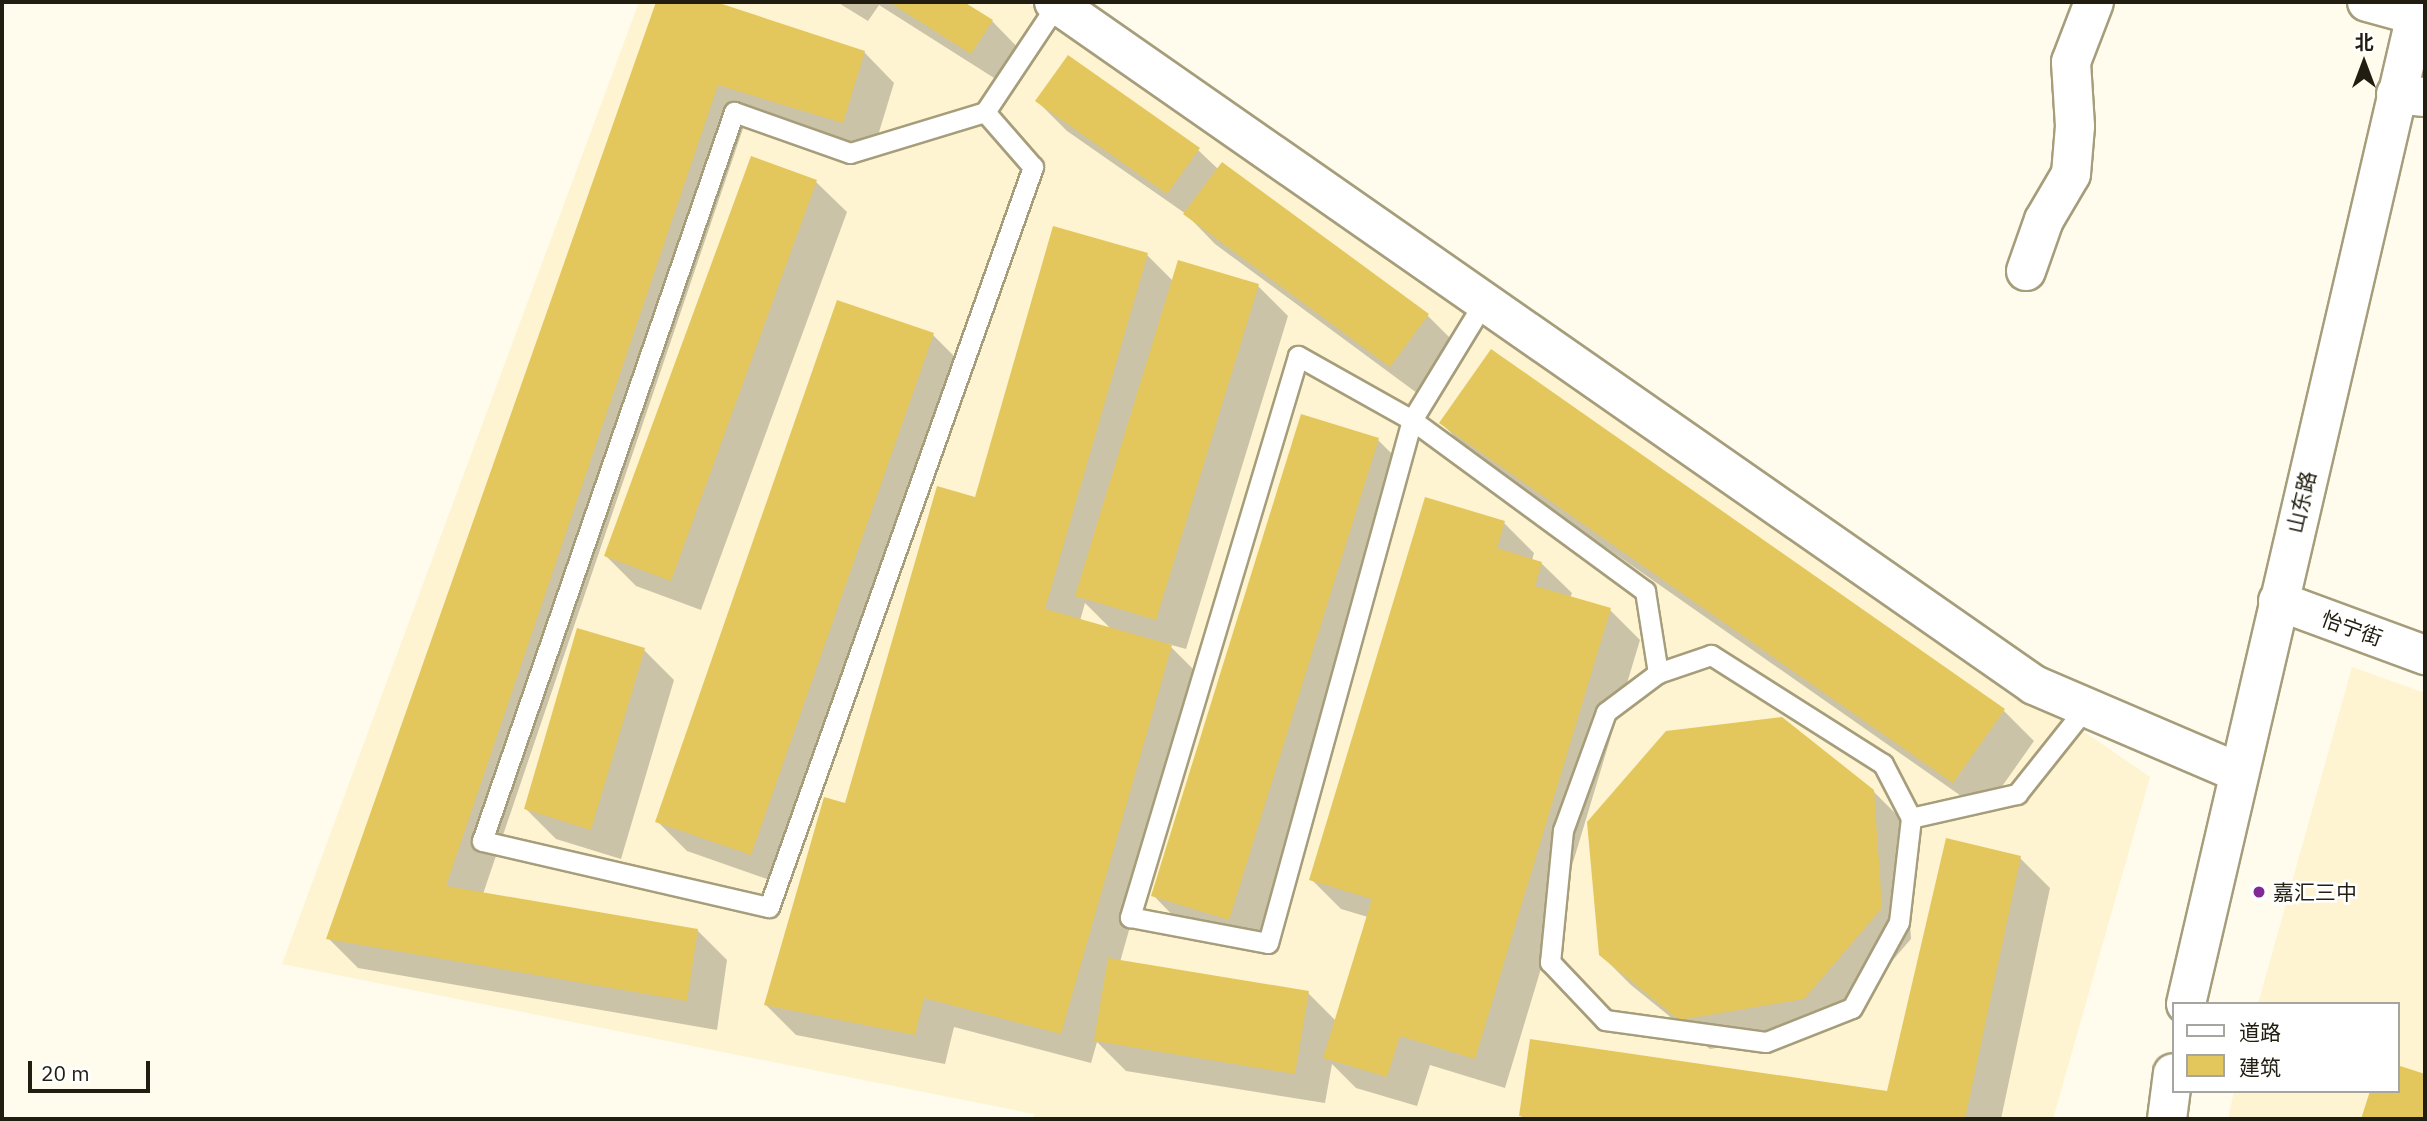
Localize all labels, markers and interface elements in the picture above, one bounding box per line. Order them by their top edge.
north arrow [2329,28,2399,98]
text: 北 [2354,30,2374,54]
street label: 山东路 [2282,468,2320,536]
street label: 怡宁街 [2318,605,2386,651]
place label: 嘉汇三中 [2273,879,2357,905]
marker: 嘉汇三中 [2251,884,2267,900]
legend [2172,1002,2399,1093]
text: 道路 [2239,1018,2281,1046]
scale bar [32,1048,154,1092]
text: 建筑 [2239,1053,2281,1081]
text: 20 m [41,1059,90,1087]

